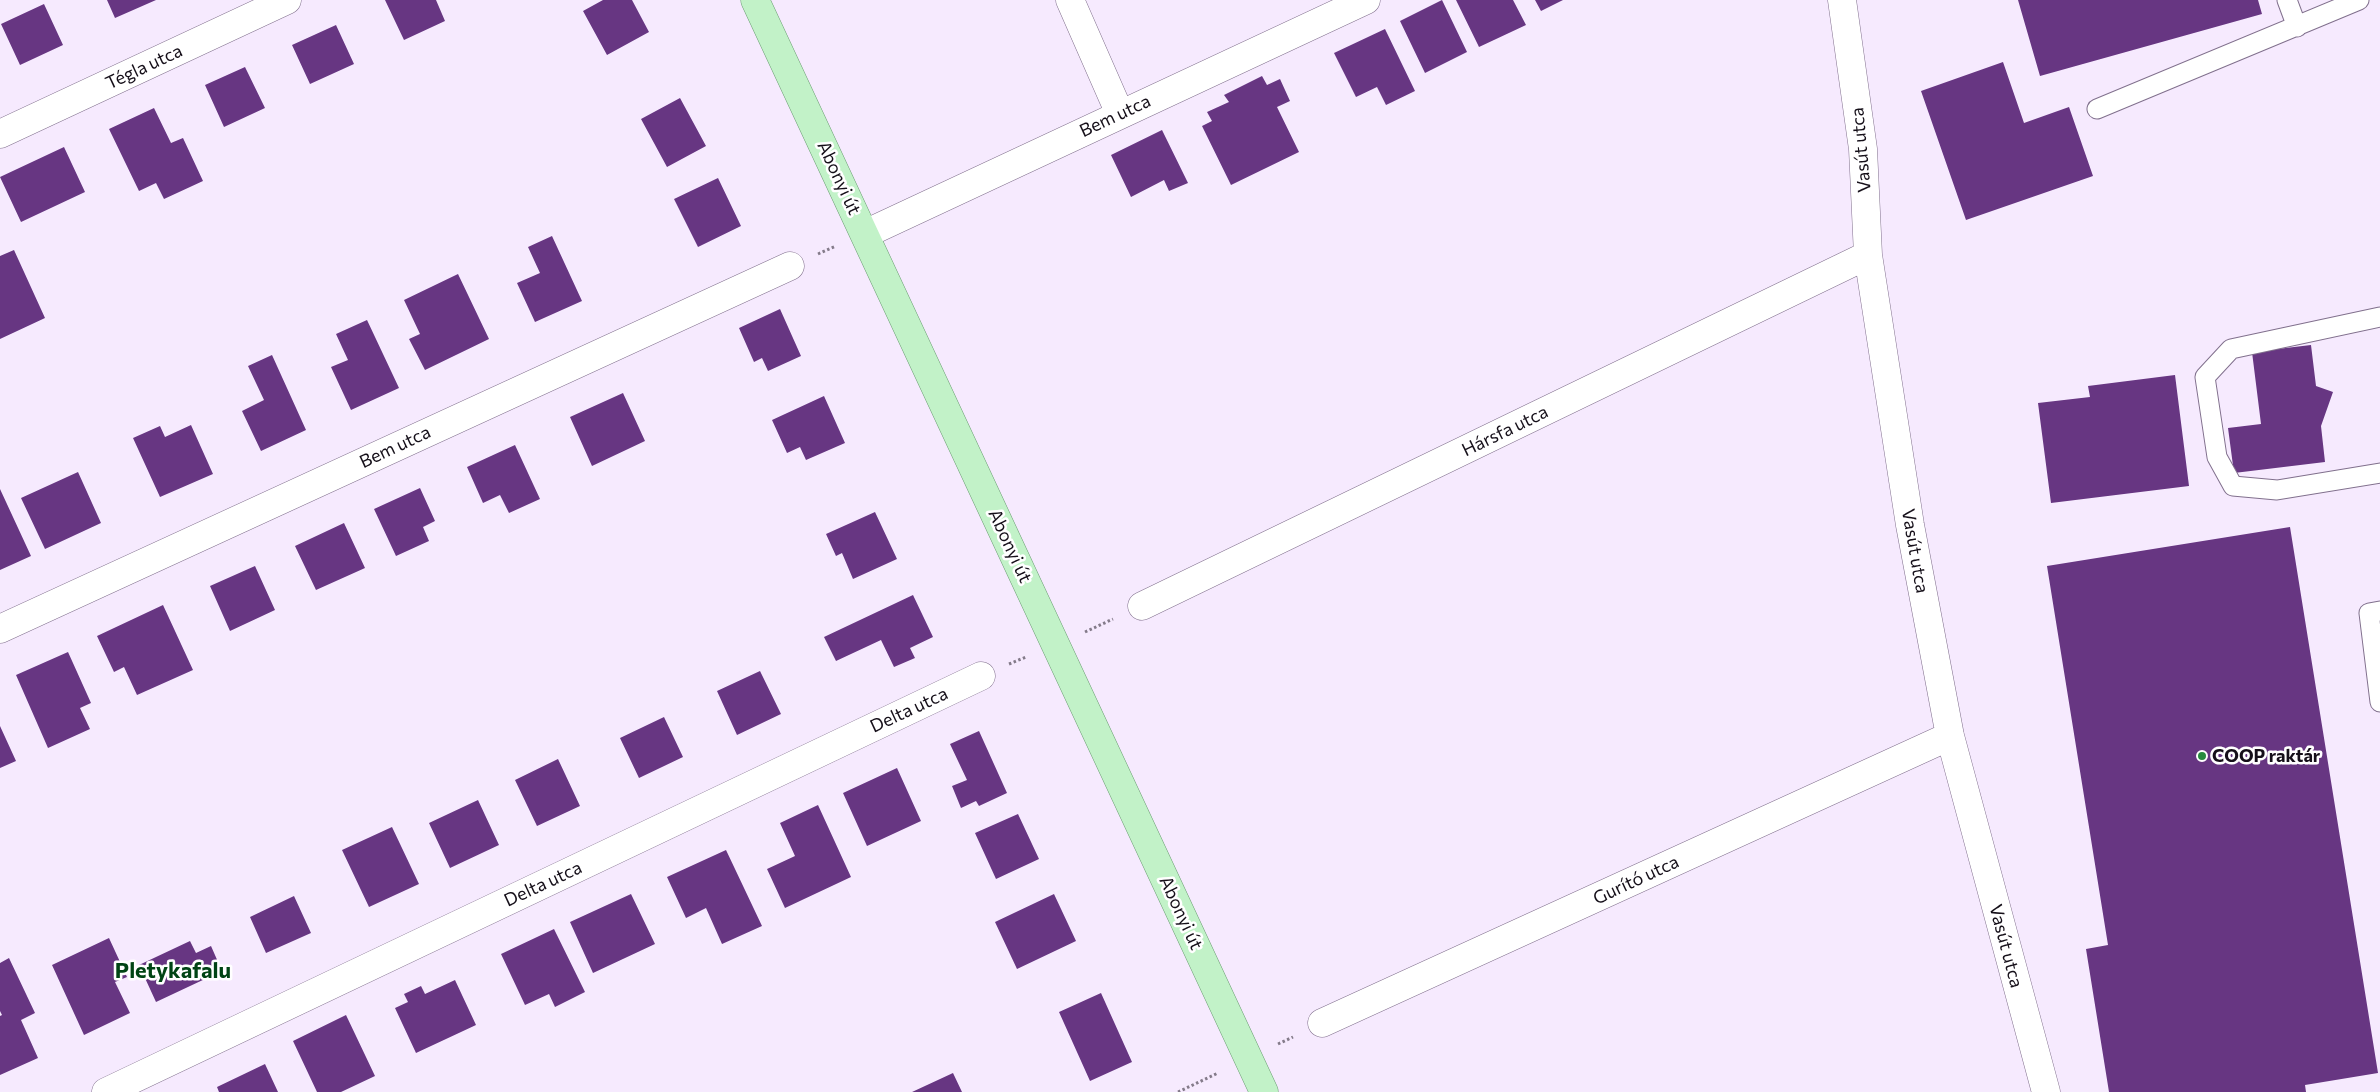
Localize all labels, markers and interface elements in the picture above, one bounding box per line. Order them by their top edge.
street label: Tégla utca [102,40,186,94]
street label: Bem utca [1076,90,1154,142]
street label: Vasút utca [1847,106,1875,194]
street label: Abonyi út [813,138,865,218]
street label: Hársfa utca [1458,401,1552,461]
street label: Bem utca [356,421,434,473]
street label: Abonyi út [984,506,1036,586]
street label: Vasút utca [1897,507,1933,595]
street label: Delta utca [867,683,951,737]
place label: COOP raktár [2212,745,2320,767]
marker: COOP raktár [2196,750,2208,762]
street label: Gurító utca [1590,851,1682,909]
street label: Delta utca [501,857,585,911]
street label: Abonyi út [1155,873,1207,953]
street label: Vasút utca [1985,902,2027,990]
district label: Pletykafalu [115,958,231,984]

